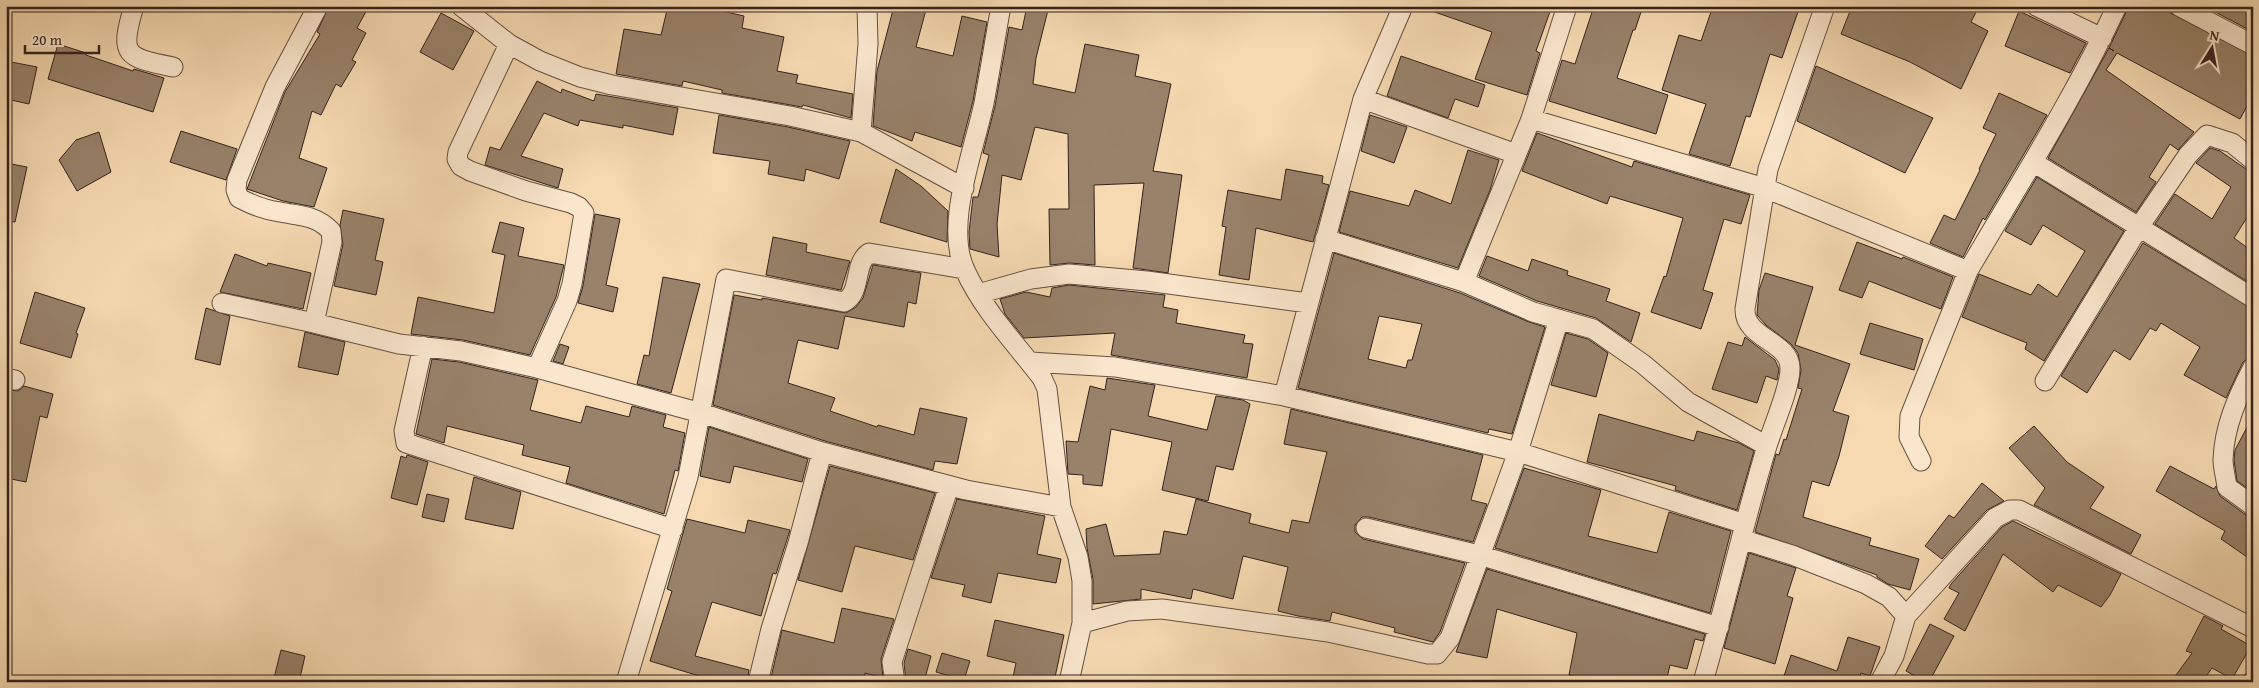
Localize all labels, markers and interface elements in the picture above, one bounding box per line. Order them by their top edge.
scale bar [25,22,99,54]
north arrow [2186,22,2236,72]
text: N [2208,25,2222,46]
text: 20 m [32,29,63,50]

